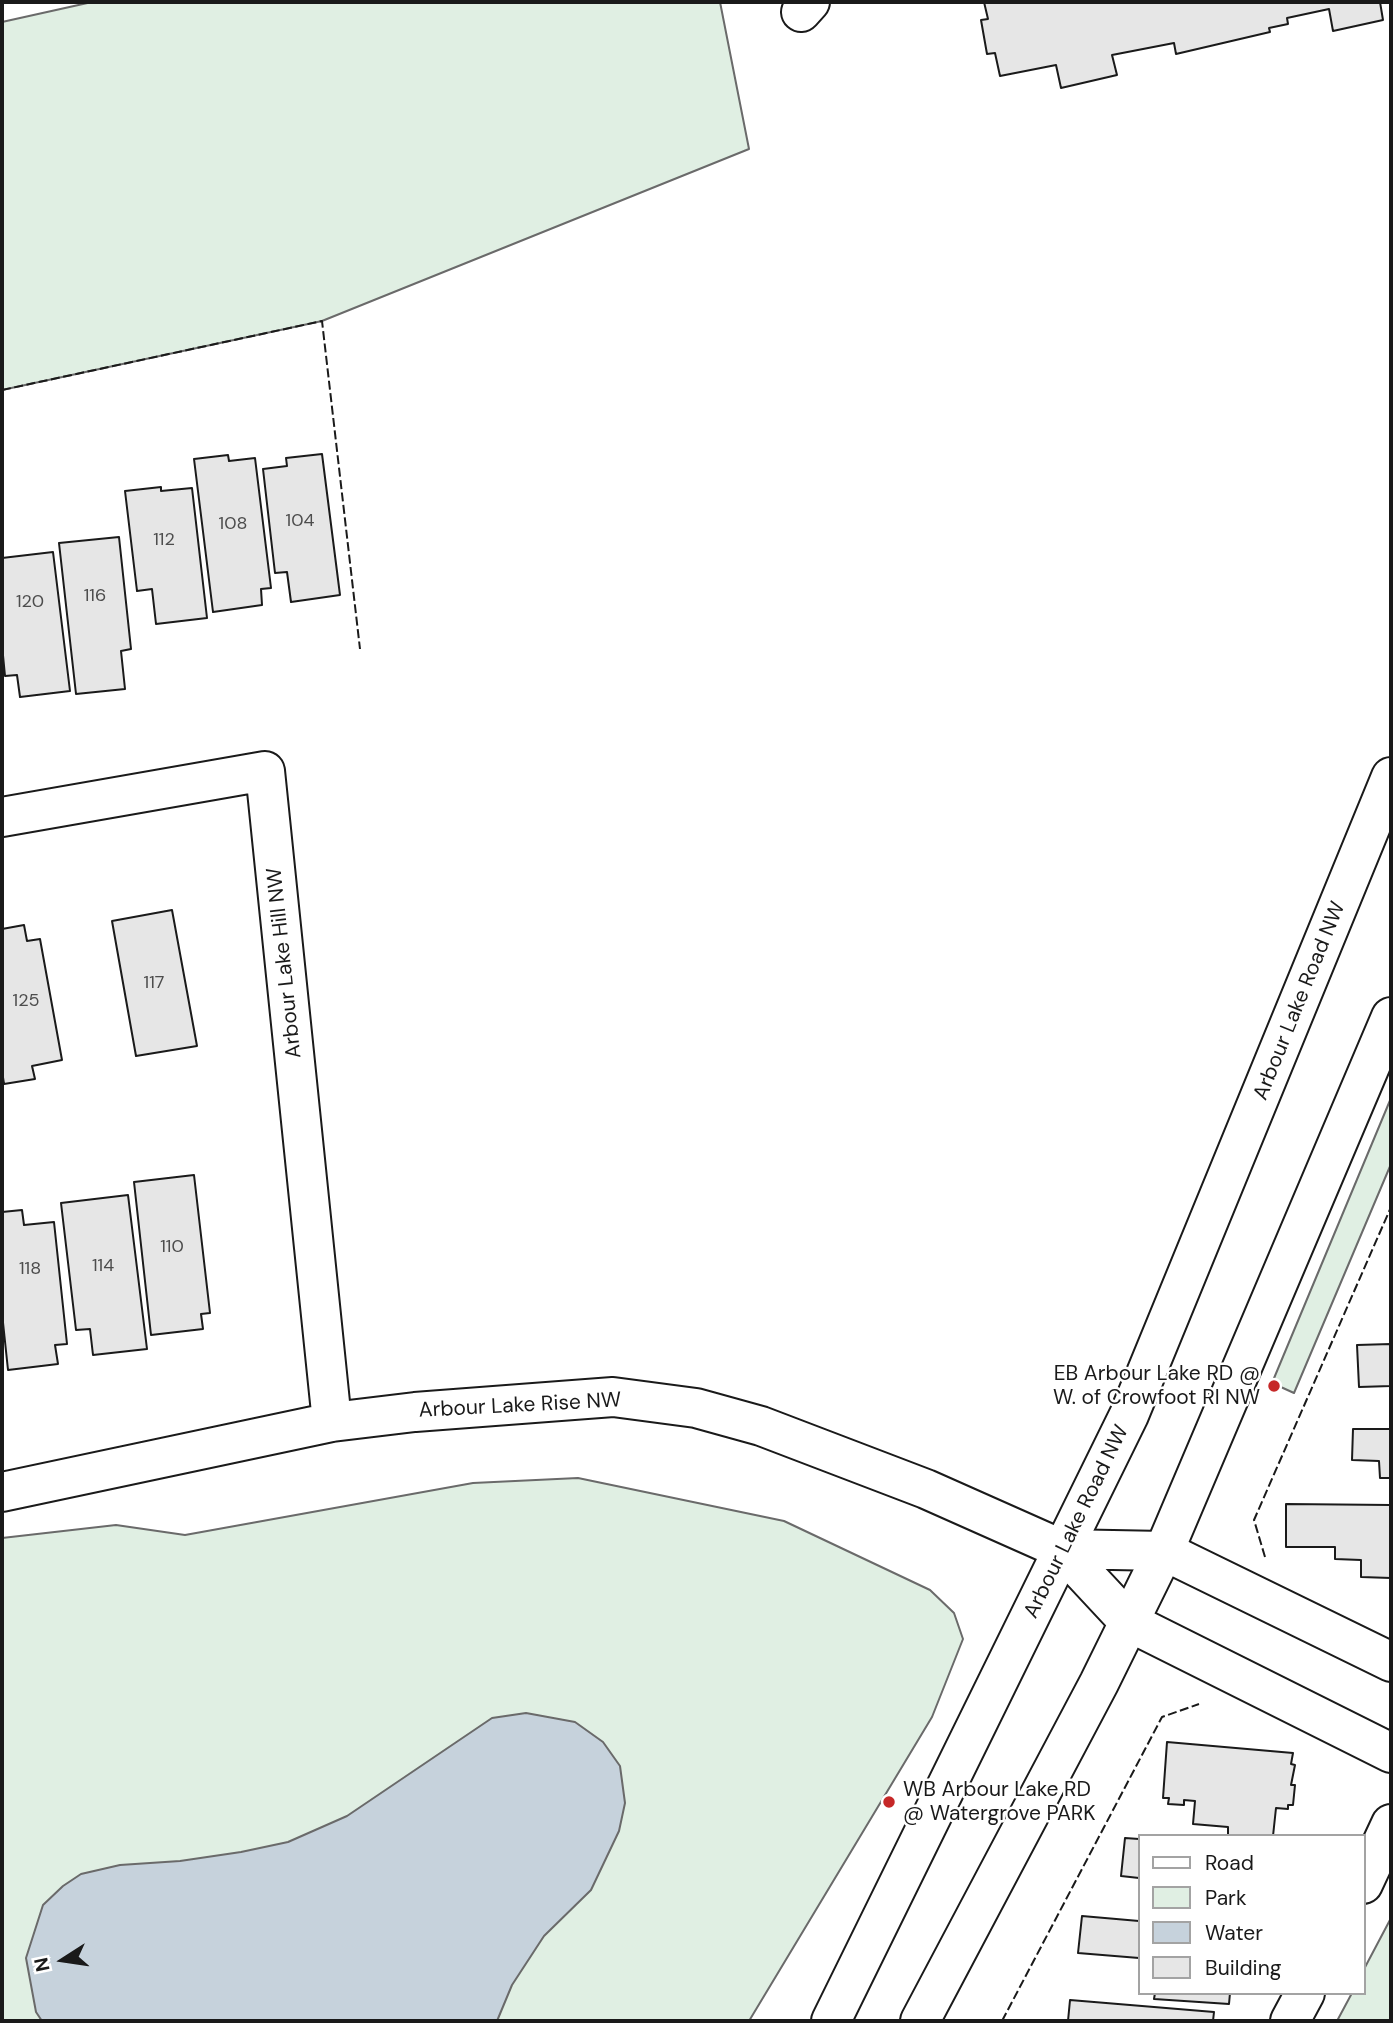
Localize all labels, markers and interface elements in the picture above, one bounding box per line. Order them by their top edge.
house number: 104 [286,510,314,532]
house number: 108 [219,513,247,535]
house number: 112 [153,529,175,551]
house number: 116 [84,585,106,607]
house number: 120 [16,591,44,613]
street label: Arbour Lake Hill NW [262,866,308,1060]
street label: Arbour Lake Road NW [1249,898,1351,1104]
house number: 117 [144,972,164,994]
house number: 125 [13,990,39,1012]
house number: 110 [160,1236,184,1258]
house number: 114 [92,1255,114,1277]
house number: 118 [19,1258,41,1280]
place label: EB Arbour Lake RD @ W. of Crowfoot RI NW [1053,1361,1260,1411]
marker: EB Arbour Lake RD @ W. of Crowfoot RI NW [1266,1378,1282,1394]
street label: Arbour Lake Rise NW [418,1388,622,1424]
street label: Arbour Lake Road NW [1019,1421,1135,1623]
place label: WB Arbour Lake RD @ Watergrove PARK [903,1777,1096,1827]
marker: WB Arbour Lake RD @ Watergrove PARK [881,1794,897,1810]
legend [1138,1834,1365,1995]
text: Road [1205,1849,1254,1877]
text: Park [1205,1884,1246,1912]
text: Water [1205,1919,1263,1947]
north arrow [28,1925,98,1995]
text: Building [1205,1954,1281,1982]
text: N [28,1955,56,1974]

